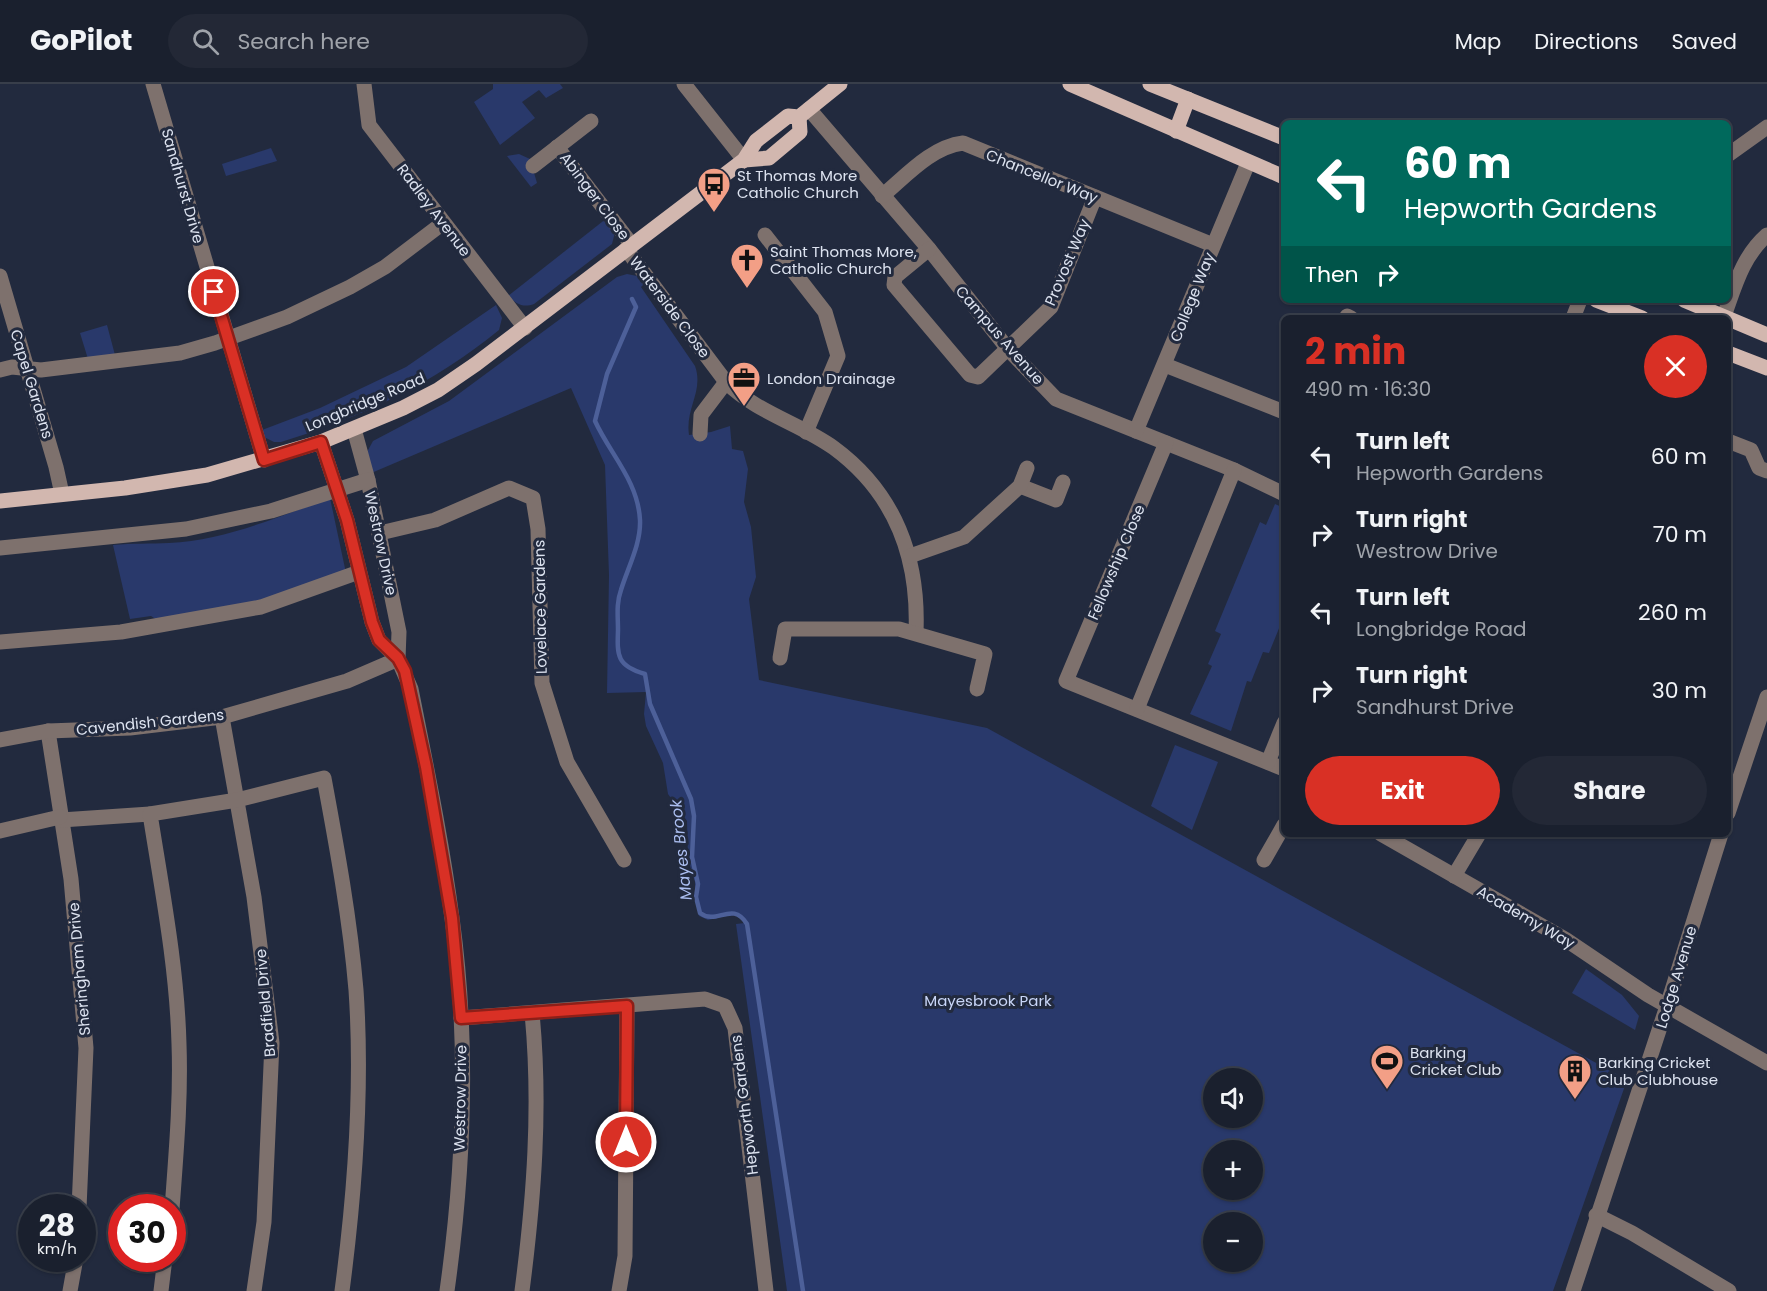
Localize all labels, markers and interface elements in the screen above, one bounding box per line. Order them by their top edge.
search box [168,14,588,68]
text: GoPilot [30,21,132,60]
icon: search [189,25,222,58]
text: Search here [237,26,370,57]
text: Map [1455,27,1501,56]
text: Directions [1534,27,1638,56]
text: Saved [1671,27,1737,56]
street label: Sandhurst Drive [157,126,209,246]
text: 60 m [1404,134,1512,193]
street label: Chancellor Way [983,144,1102,208]
icon: left [1305,144,1383,222]
street label: Abinger Close [555,148,635,244]
street label: Radley Avenue [392,159,476,261]
place label: St Thomas More Catholic Church [737,165,859,203]
bus stop icon: St Thomas More Catholic Church [696,166,732,213]
text: Hepworth Gardens [1404,190,1657,227]
street label: Provost Way [1039,215,1095,309]
place label: Saint Thomas More, Catholic Church [770,241,917,279]
church icon: Saint Thomas More, Catholic Church [729,242,765,289]
street label: College Way [1165,249,1220,345]
street label: Waterside Close [625,252,715,362]
icon: right [1371,258,1404,291]
text: Then [1305,259,1359,290]
pin [188,266,239,317]
icon: arrive [197,275,230,308]
street label: Campus Avenue [951,281,1049,389]
text: 2 min [1305,326,1406,377]
street label: Capel Gardens [5,327,59,441]
button: close [1644,335,1707,398]
office icon: London Drainage [726,360,762,407]
street label: Longbridge Road [302,367,428,437]
place label: London Drainage [767,368,895,389]
text: 490 m · 16:30 [1305,375,1431,403]
text: Turn left [1356,426,1450,457]
icon: left [1305,440,1338,473]
text: 60 m [1651,441,1707,472]
text: Hepworth Gardens [1356,459,1544,487]
street label: Westrow Drive [360,489,402,597]
street label: Fellowship Close [1082,501,1150,623]
text: Turn right [1356,504,1467,535]
icon: right [1305,518,1338,551]
text: 70 m [1653,519,1707,550]
text: Westrow Drive [1356,537,1498,565]
street label: Lovelace Gardens [528,540,552,674]
text: Turn left [1356,582,1450,613]
icon: left [1305,596,1338,629]
text: 260 m [1638,597,1707,628]
text: Longbridge Road [1356,615,1526,643]
text: Turn right [1356,660,1467,691]
icon: right [1305,674,1338,707]
text: 30 m [1652,675,1707,706]
text: Sandhurst Drive [1356,693,1514,721]
street label: Cavendish Gardens [75,704,225,740]
button: Exit [1305,756,1500,825]
button: Share [1512,756,1707,825]
water label: Mayes Brook [664,798,698,901]
street label: Academy Way [1473,880,1579,954]
street label: Sheringham Drive [63,902,95,1036]
street label: Lodge Avenue [1650,923,1702,1031]
street label: Bradfield Drive [250,948,280,1058]
park label: Mayesbrook Park [924,990,1052,1011]
street label: Hepworth Gardens [725,1034,763,1176]
place label: Barking Cricket Club [1410,1042,1501,1080]
sports icon: Barking Cricket Club [1369,1043,1405,1090]
street label: Westrow Drive [449,1045,471,1151]
place label: Barking Cricket Club Clubhouse [1598,1052,1718,1090]
building icon: Barking Cricket Club Clubhouse [1557,1053,1593,1100]
map controls [1203,1068,1263,1272]
button: sound [1203,1068,1263,1128]
position arrow [594,1110,658,1174]
button: + [1203,1140,1263,1200]
speed limit sign: 30 [108,1194,186,1272]
text: 28 [39,1204,75,1247]
button: − [1203,1212,1263,1272]
text: km/h [37,1238,77,1259]

